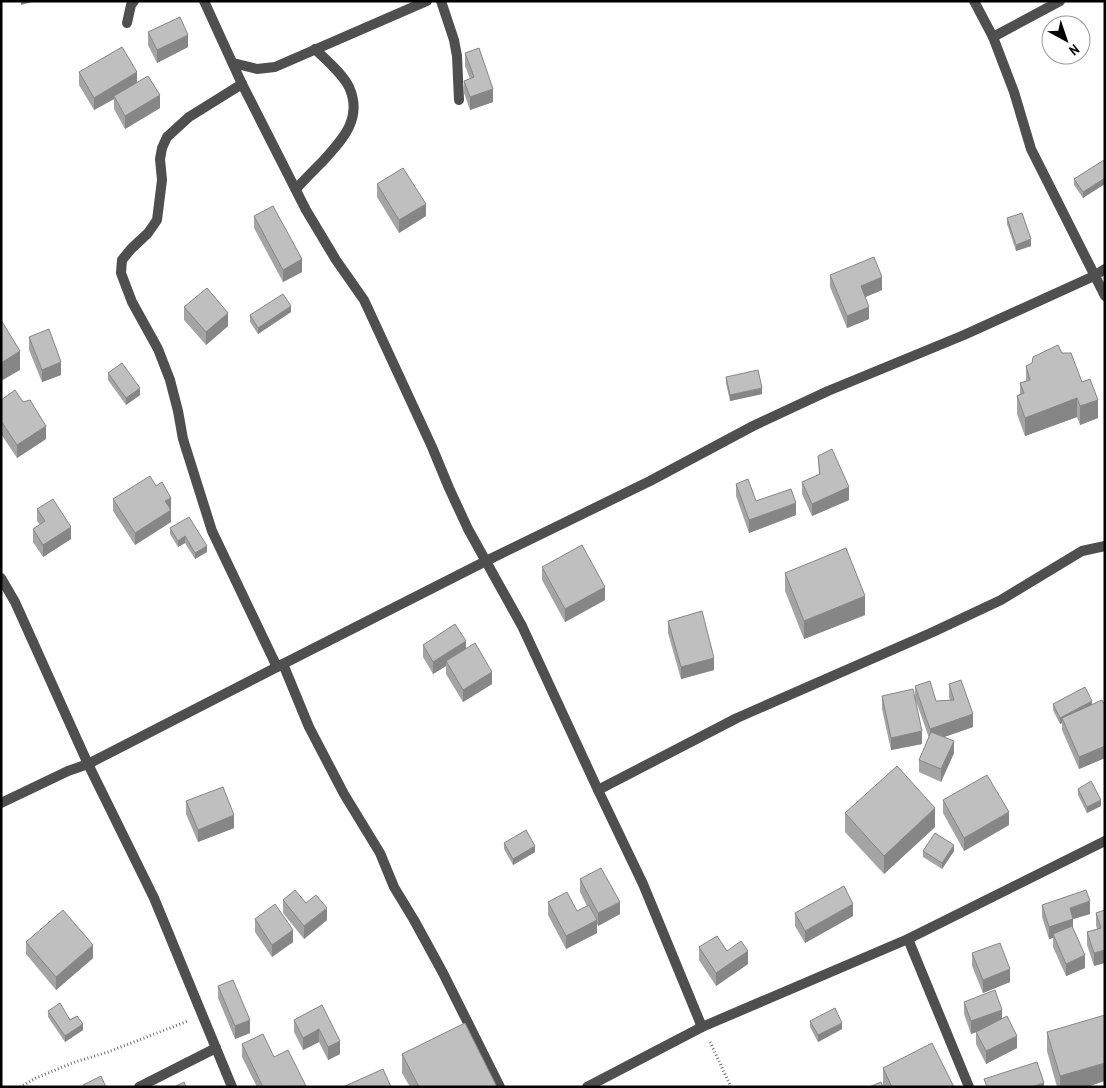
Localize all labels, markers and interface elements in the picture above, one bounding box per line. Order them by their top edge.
north arrow [1041,15,1091,65]
text: N [1065,40,1083,60]

